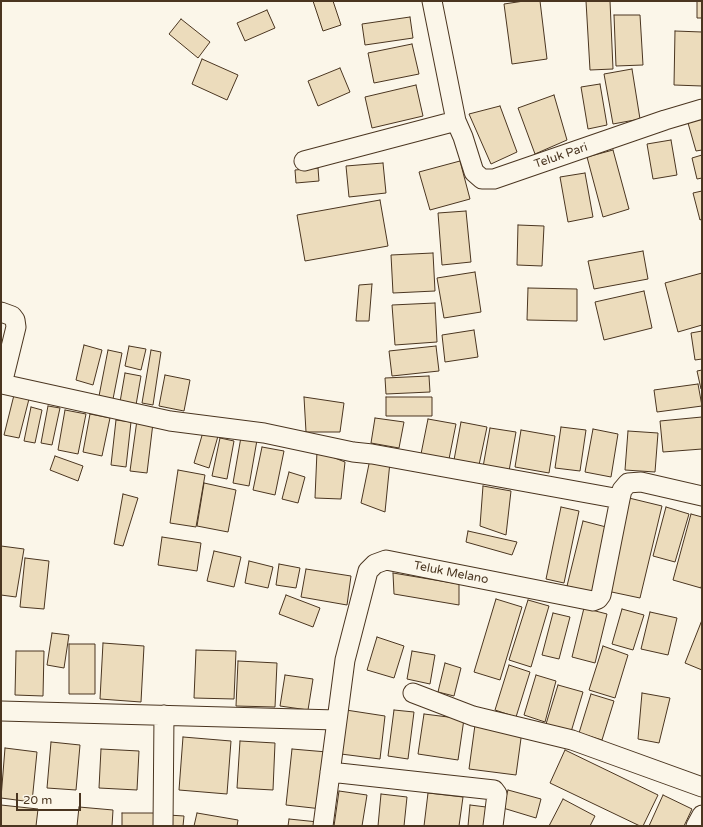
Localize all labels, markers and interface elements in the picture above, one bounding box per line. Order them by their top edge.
street label: Teluk Pari [532,140,590,172]
street label: Teluk Melano [412,559,490,587]
scale bar [18,785,83,811]
text: 20 m [23,793,52,807]

